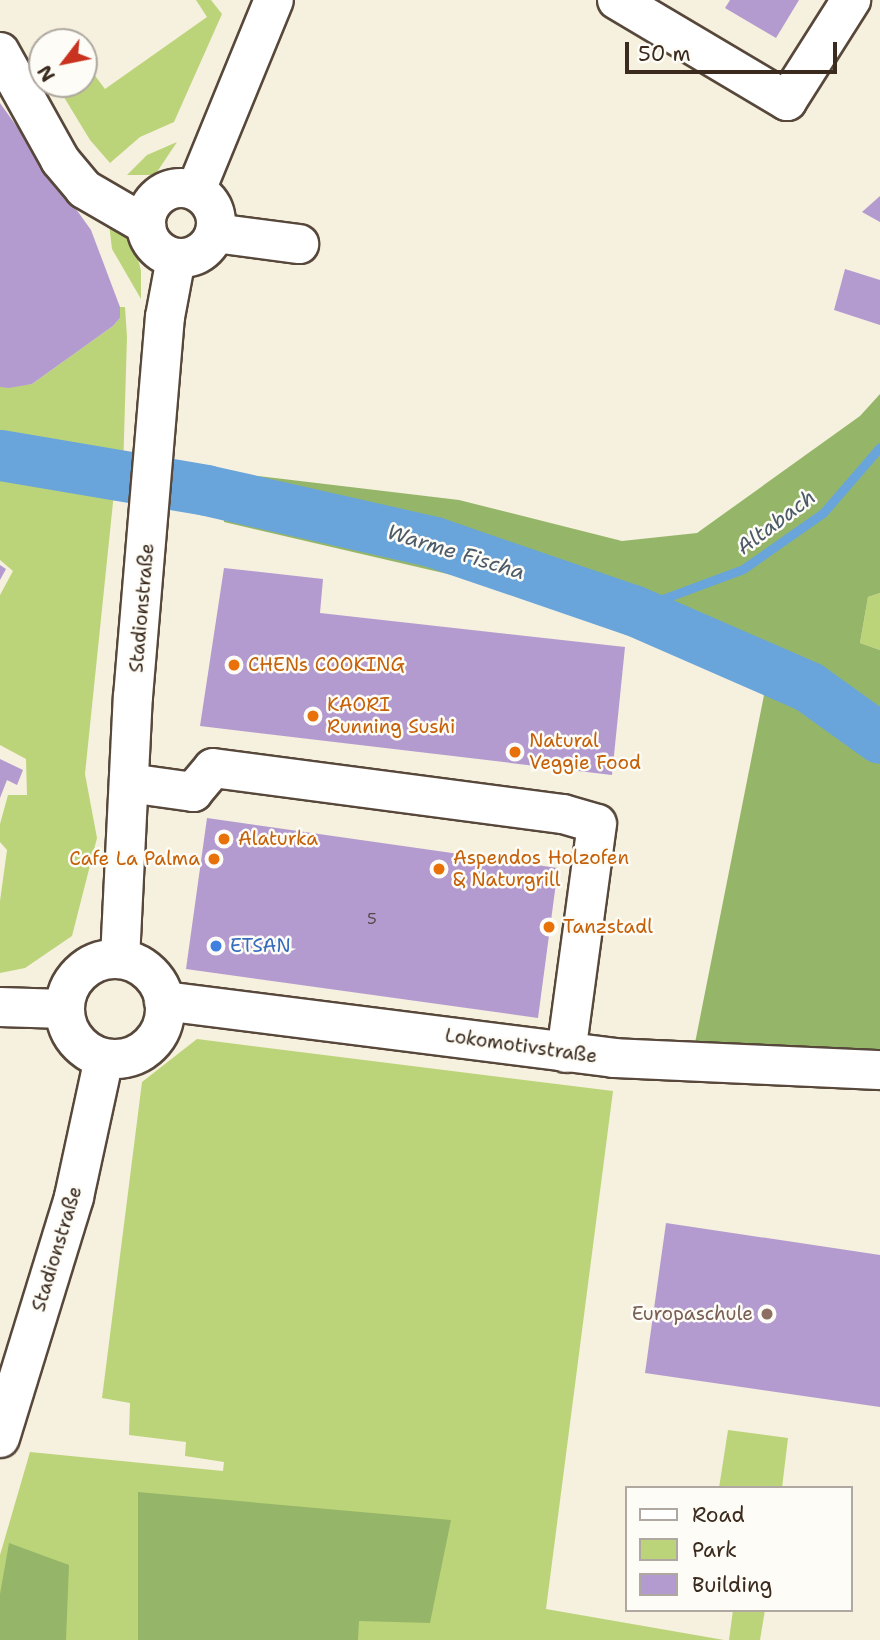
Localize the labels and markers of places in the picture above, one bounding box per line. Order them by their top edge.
place label: CHENs COOKING [248,654,405,676]
marker: CHENs COOKING [226,657,242,673]
place label: KAORI Running Sushi [327,694,455,738]
marker: KAORI Running Sushi [305,708,321,724]
place label: Natural Veggie Food [529,730,641,774]
marker: Natural Veggie Food [507,744,523,760]
place label: Alaturka [238,828,318,850]
marker: Alaturka [216,831,232,847]
place label: Aspendos Holzofen & Naturgrill [453,847,629,891]
place label: Cafe La Palma [69,848,200,870]
marker: Cafe La Palma [206,851,222,867]
marker: Aspendos Holzofen & Naturgrill [431,861,447,877]
place label: Tanzstadl [563,916,653,938]
marker: Tanzstadl [541,919,557,935]
place label: ETSAN [230,935,291,957]
marker: ETSAN [208,938,224,954]
place label: Europaschule [632,1303,753,1325]
marker: Europaschule [759,1306,775,1322]

